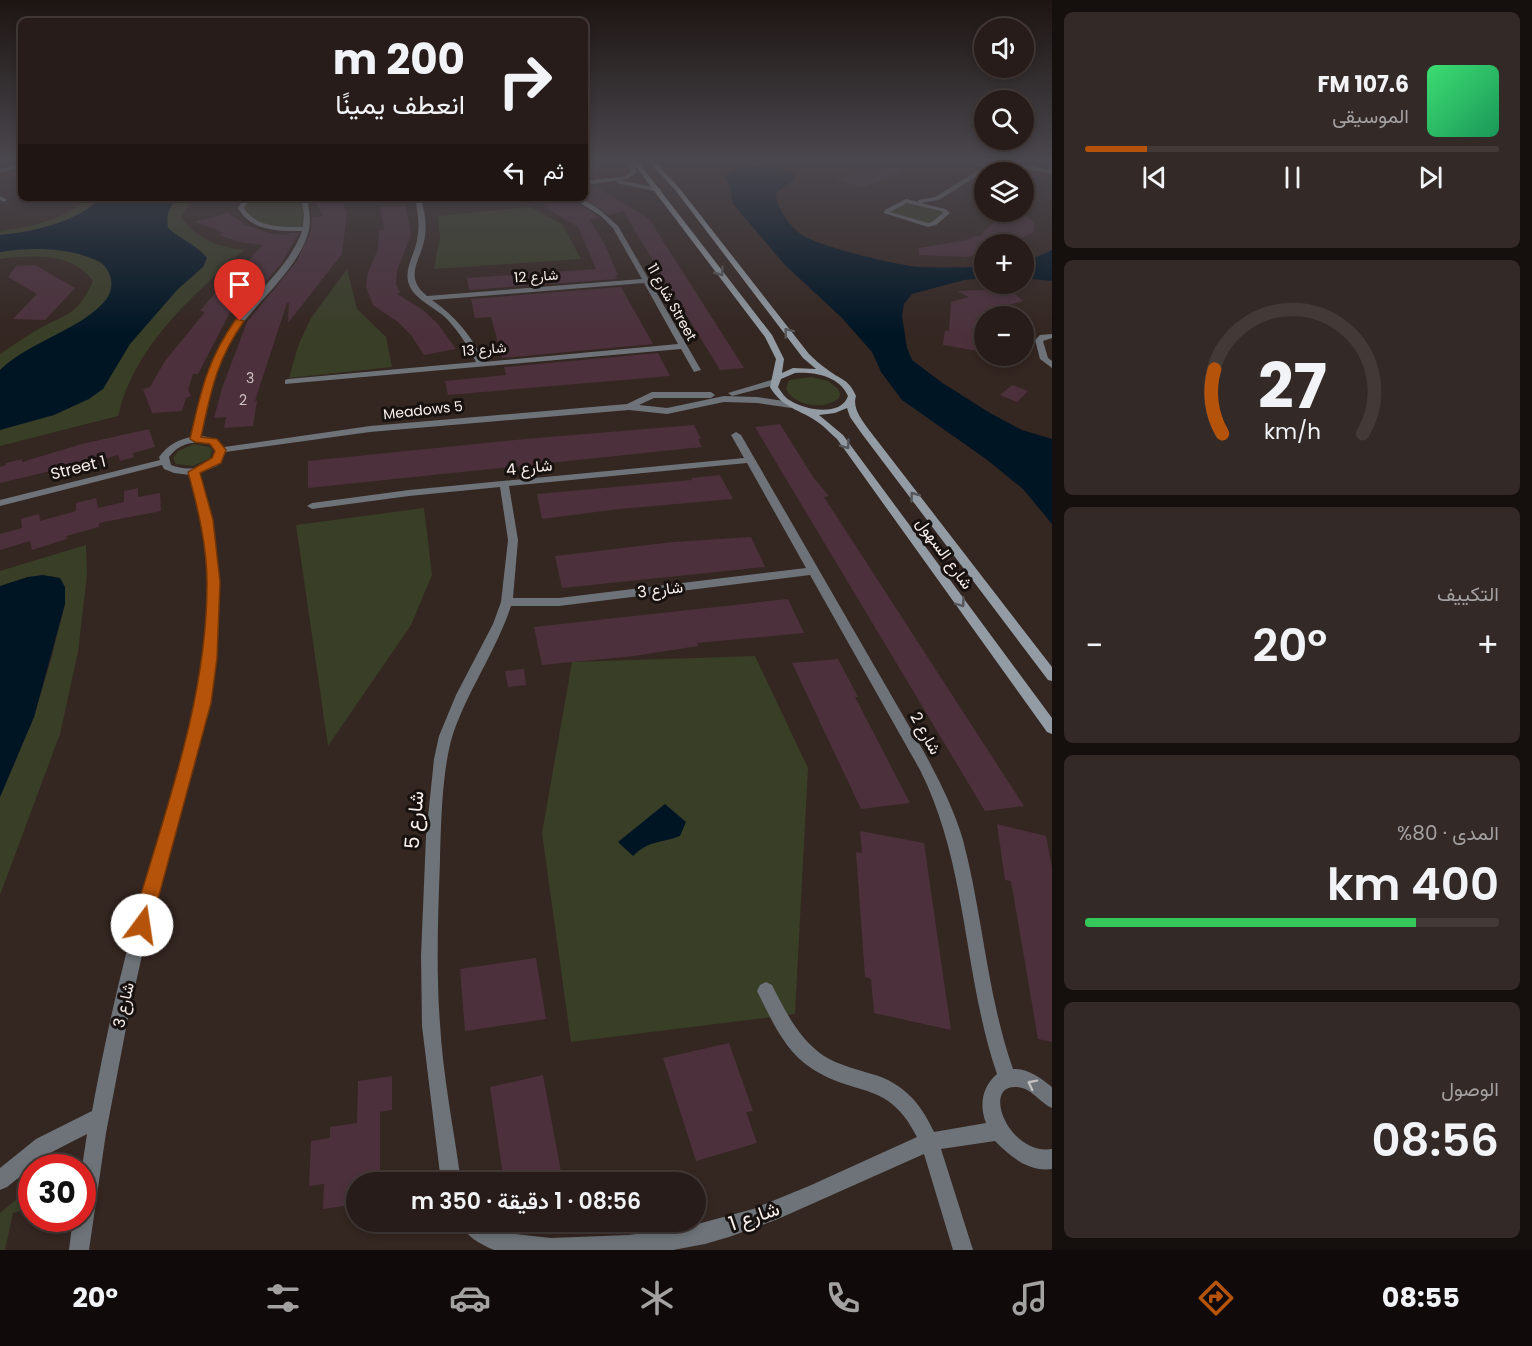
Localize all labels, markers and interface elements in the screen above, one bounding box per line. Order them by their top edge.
map controls [974,18,1034,366]
button: sound [974,18,1034,78]
text: 200 m [333,30,465,89]
icon: right [486,42,564,120]
text: 107.6 FM [1317,69,1409,100]
text: انعطف يمينًا [335,86,465,123]
button: search [974,90,1034,150]
text: الموسيقى [1332,102,1409,130]
icon: left [498,156,531,189]
text: ثم [543,156,564,187]
icon: previous [1138,161,1171,194]
icon: pause [1276,161,1309,194]
icon: next [1414,161,1447,194]
button: layers [974,162,1034,222]
button: + [974,234,1034,294]
pin [214,259,265,321]
street label: شارع 11 Street [642,260,701,345]
street label: شارع 12 [513,264,559,289]
one-way arrow [712,265,723,276]
icon: arrive [223,268,256,301]
button: − [974,306,1034,366]
one-way arrow [784,328,795,339]
street label: شارع 13 [461,337,507,362]
text: 27 [1257,343,1327,431]
house number: 3 [246,368,254,388]
house number: 2 [239,390,247,410]
street label: Meadows 5 [382,396,464,424]
text: km/h [1263,417,1321,448]
one-way arrow [839,439,850,450]
street label: Street 1 [48,450,108,485]
street label: شارع 4 [505,454,553,481]
one-way arrow [910,492,921,503]
street label: شارع السهول [911,513,978,594]
street label: شارع 3 [636,575,684,604]
text: التكييف [1437,580,1499,608]
one-way arrow [954,596,965,607]
text: 20° [1252,614,1327,677]
text: − [1085,622,1103,669]
text: + [1476,622,1499,669]
street label: شارع 2 [904,708,947,759]
street label: شارع 5 [398,790,430,850]
text: المدى · 80% [1397,819,1499,847]
text: 400 km [1327,853,1499,916]
position arrow [110,893,174,957]
street label: شارع 3 [107,980,140,1030]
text: الوصول [1441,1075,1499,1103]
one-way arrow [1028,1080,1038,1091]
text: 08:56 [1371,1109,1499,1172]
speed limit sign: 30 [18,1154,96,1232]
text: 08:56 · 1 دقيقة · 350 m [411,1186,641,1217]
street label: شارع 1 [725,1194,783,1238]
icon: filters [262,1277,304,1319]
icon: car [449,1277,491,1319]
icon: climate [636,1277,678,1319]
icon: phone [822,1277,864,1319]
icon: music [1009,1277,1051,1319]
icon: directions [1195,1277,1237,1319]
text: 20° [72,1279,118,1316]
text: 08:55 [1382,1279,1460,1316]

